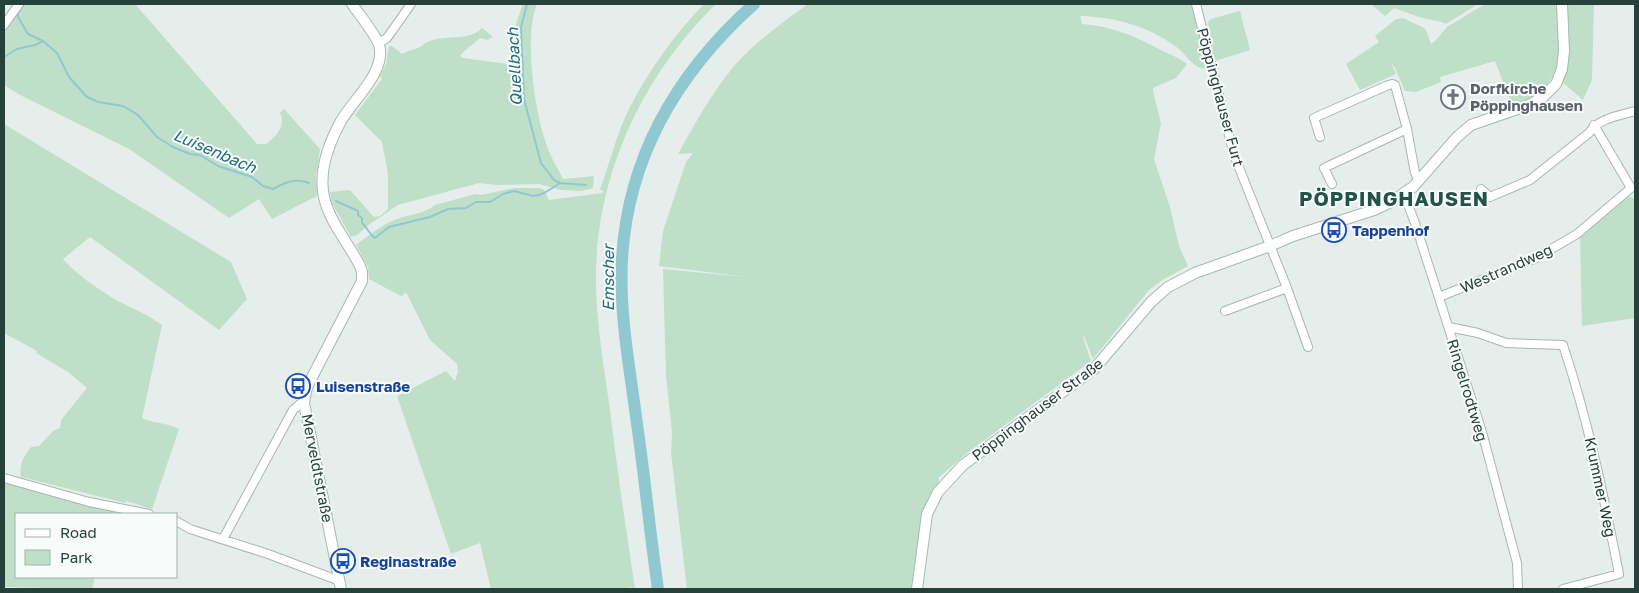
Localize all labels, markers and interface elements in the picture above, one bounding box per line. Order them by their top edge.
water label: Quellbach [502,26,526,107]
street label: Pöppinghauser Furt [1194,26,1248,168]
place label: Dorfkirche Pöppinghausen [1470,79,1583,114]
church icon: Dorfkirche Pöppinghausen [1440,84,1466,110]
water label: Luisenbach [171,125,260,178]
district label: PÖPPINGHAUSEN [1299,186,1489,210]
bus stop icon: Tappenhof [1321,217,1347,243]
place label: Tappenhof [1352,221,1430,239]
street label: Westrandweg [1457,240,1555,296]
water label: Emscher [598,242,618,311]
street label: Ringelrodtweg [1444,337,1492,443]
street label: Pöppinghauser Straße [968,354,1106,464]
bus stop icon: Luisenstraße [285,373,311,399]
place label: Luisenstraße [316,377,410,395]
street label: Merveldtstraße [299,412,337,524]
street label: Krummer Weg [1582,435,1620,539]
legend [15,513,178,578]
text: Road [60,523,97,541]
text: Park [60,548,93,566]
bus stop icon: Reginastraße [330,548,356,574]
place label: Reginastraße [360,552,457,570]

